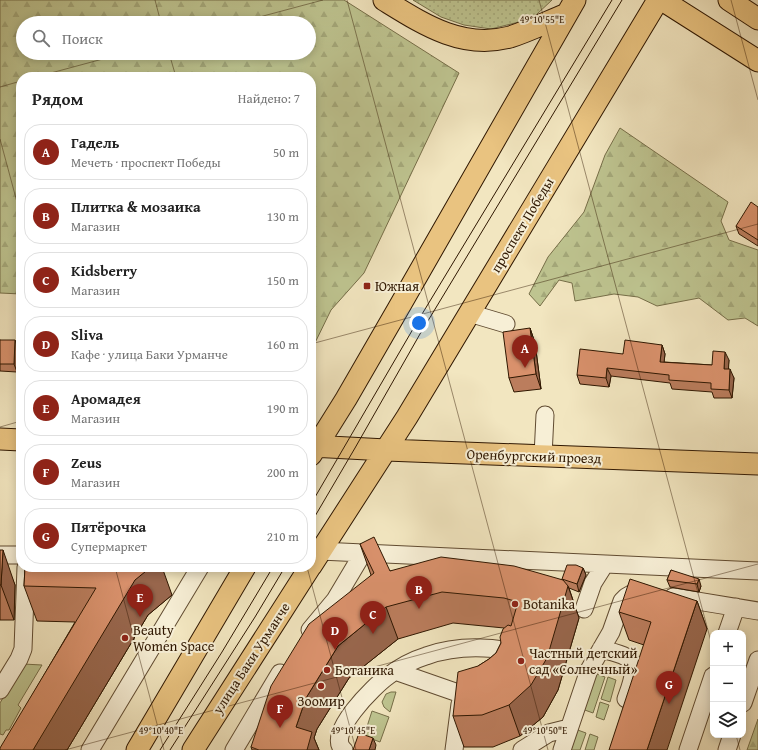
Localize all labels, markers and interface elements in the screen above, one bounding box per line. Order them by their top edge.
text: 49°10'55"E [520,12,564,27]
search box [16,16,316,60]
icon: search [30,27,52,49]
text: Поиск [62,28,103,49]
text: Рядом [32,86,83,111]
text: Найдено: 7 [238,89,300,108]
text: Гадель [71,132,119,153]
text: A [42,143,50,162]
text: 50 m [273,143,299,162]
text: Мечеть · проспект Победы [71,153,221,172]
street label: проспект Победы [486,174,558,276]
text: Плитка & мозаика [71,196,201,217]
text: B [42,207,50,226]
text: 130 m [267,207,299,226]
text: Магазин [71,217,120,236]
text: Kidsberry [71,260,137,281]
text: C [42,271,50,290]
text: 150 m [267,271,299,290]
place label: Южная [375,276,419,296]
text: Магазин [71,281,120,300]
marker: Южная [362,281,372,291]
your location [409,313,429,333]
text: Sliva [71,324,103,345]
text: D [42,335,50,354]
text: 160 m [267,335,299,354]
pin: A [512,335,538,368]
text: Кафе · улица Баки Урманче [71,345,228,364]
text: Аромадея [71,388,141,409]
text: E [43,399,49,418]
text: 190 m [267,399,299,418]
text: Магазин [71,409,120,428]
street label: Оренбургский проезд [466,444,602,468]
text: Zeus [71,452,102,473]
text: F [43,463,49,482]
text: 200 m [267,463,299,482]
text: Магазин [71,473,120,492]
text: Пятёрочка [71,516,146,537]
text: G [42,527,50,546]
text: 210 m [267,527,299,546]
text: Супермаркет [71,537,147,556]
pin: B [406,576,432,609]
pin: E [127,584,153,617]
place label: Botanika [523,594,576,614]
street label: улица Баки Урманче [207,598,295,718]
marker: Botanika [510,599,520,609]
pin: C [360,601,386,634]
pin: D [322,617,348,650]
place label: Beauty Women Space [133,620,215,656]
map controls [710,630,746,738]
button: + [710,630,746,666]
marker: Beauty Women Space [120,633,130,643]
place label: Частный детский сад «Солнечный» [529,643,638,679]
marker: Частный детский сад «Солнечный» [516,656,526,666]
place label: Ботаника [335,660,394,680]
marker: Ботаника [322,665,332,675]
button: − [710,666,746,702]
pin: G [656,671,682,704]
marker: Зоомир [316,681,326,691]
place label: Зоомир [297,691,345,711]
pin: F [267,695,293,728]
button: layers [710,702,746,738]
text: 49°10'40"E [139,723,183,738]
text: 49°10'45"E [331,723,375,738]
text: 49°10'50"E [523,723,567,738]

